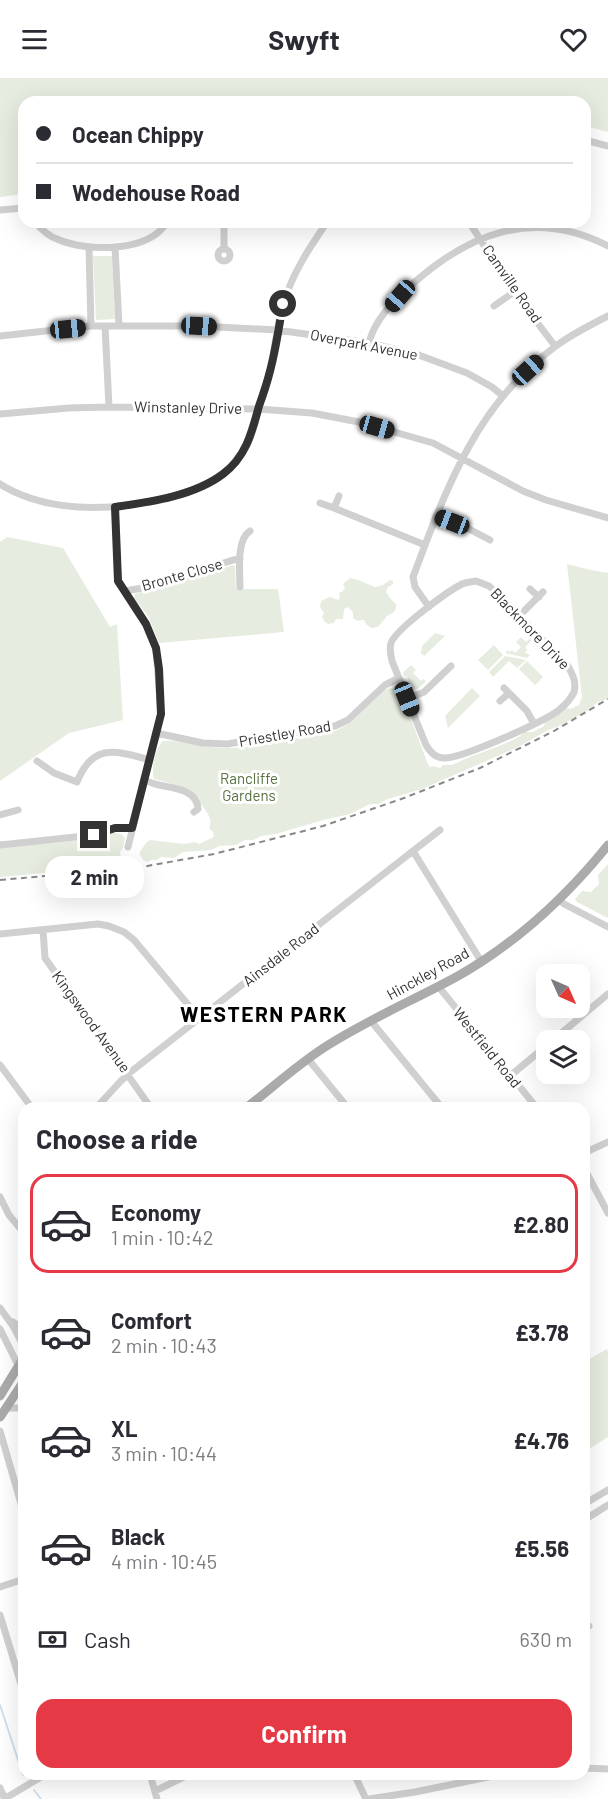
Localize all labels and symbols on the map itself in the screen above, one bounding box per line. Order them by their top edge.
street label: Camville Road [479,241,546,326]
car [381,277,419,315]
route start [269,290,296,317]
car [181,316,217,336]
car [49,318,87,340]
street label: Overpark Avenue [309,325,420,363]
car [509,351,547,389]
street label: Winstanley Drive [134,397,242,417]
car [357,413,397,441]
car [432,507,472,537]
street label: Bronte Close [139,554,224,594]
street label: Blackmore Drive [487,584,574,673]
car [392,679,422,719]
street label: Priestley Road [237,716,332,750]
park label: Rancliffe Gardens [220,769,278,804]
route end [80,821,107,848]
callout: 2 min [44,856,144,898]
street label: Ainsdale Road [239,919,322,990]
street label: Hinckley Road [383,943,472,1003]
north arrow [536,964,590,1018]
street label: Kingswood Avenue [49,967,135,1076]
district label: WESTERN PARK [180,1001,348,1026]
street label: Westfield Road [450,1004,526,1091]

